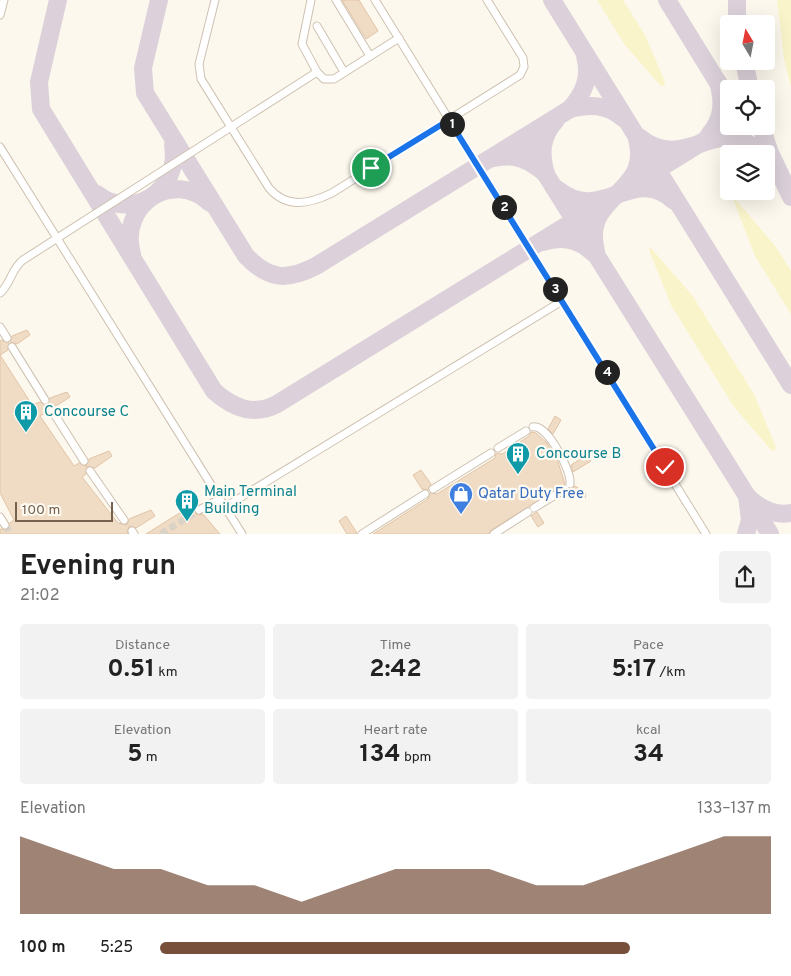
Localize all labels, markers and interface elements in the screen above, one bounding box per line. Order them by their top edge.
north arrow [720,15,775,70]
map controls [720,15,775,200]
button: locate [720,80,775,135]
pin: 1 [440,112,464,136]
text: 1 [450,116,455,133]
button: layers [720,145,775,200]
pin [350,147,392,189]
icon: arrive [357,154,385,182]
pin: 2 [492,194,516,220]
text: 2 [500,199,509,216]
pin: 3 [542,276,568,302]
text: 3 [551,281,560,298]
pin: 4 [594,360,620,384]
text: 4 [603,364,612,381]
building icon: Concourse C [13,399,39,433]
place label: Concourse C [44,403,129,422]
building icon: Concourse B [505,441,531,475]
place label: Concourse B [536,445,621,464]
pin [644,446,686,488]
icon: check [651,453,679,481]
shop icon: Qatar Duty Free [448,481,474,515]
place label: Main Terminal Building [204,483,297,519]
place label: Qatar Duty Free [478,485,584,504]
building icon: Main Terminal Building [174,488,200,522]
scale bar [15,498,112,522]
text: 100 m [22,502,60,519]
text: Evening run [20,549,176,585]
button: share [719,551,771,603]
text: 21:02 [20,586,59,606]
text: Distance [115,637,170,654]
text: Time [380,637,411,654]
text: Pace [633,637,664,654]
text: 0.51 [107,654,155,686]
text: 2:42 [369,654,422,686]
text: 5:17 [611,654,656,686]
text: km [155,664,178,681]
text: /km [656,664,686,681]
text: Elevation [114,722,171,739]
text: Heart rate [363,722,428,739]
text: kcal [636,722,661,739]
text: 5 [127,739,143,771]
text: 134 [360,739,401,771]
text: 34 [633,739,664,771]
text: m [143,749,158,766]
text: bpm [401,749,431,766]
text: Elevation [20,799,86,819]
text: 133–137 m [697,799,771,819]
text: 100 m [20,938,66,958]
text: 5:25 [100,938,133,958]

